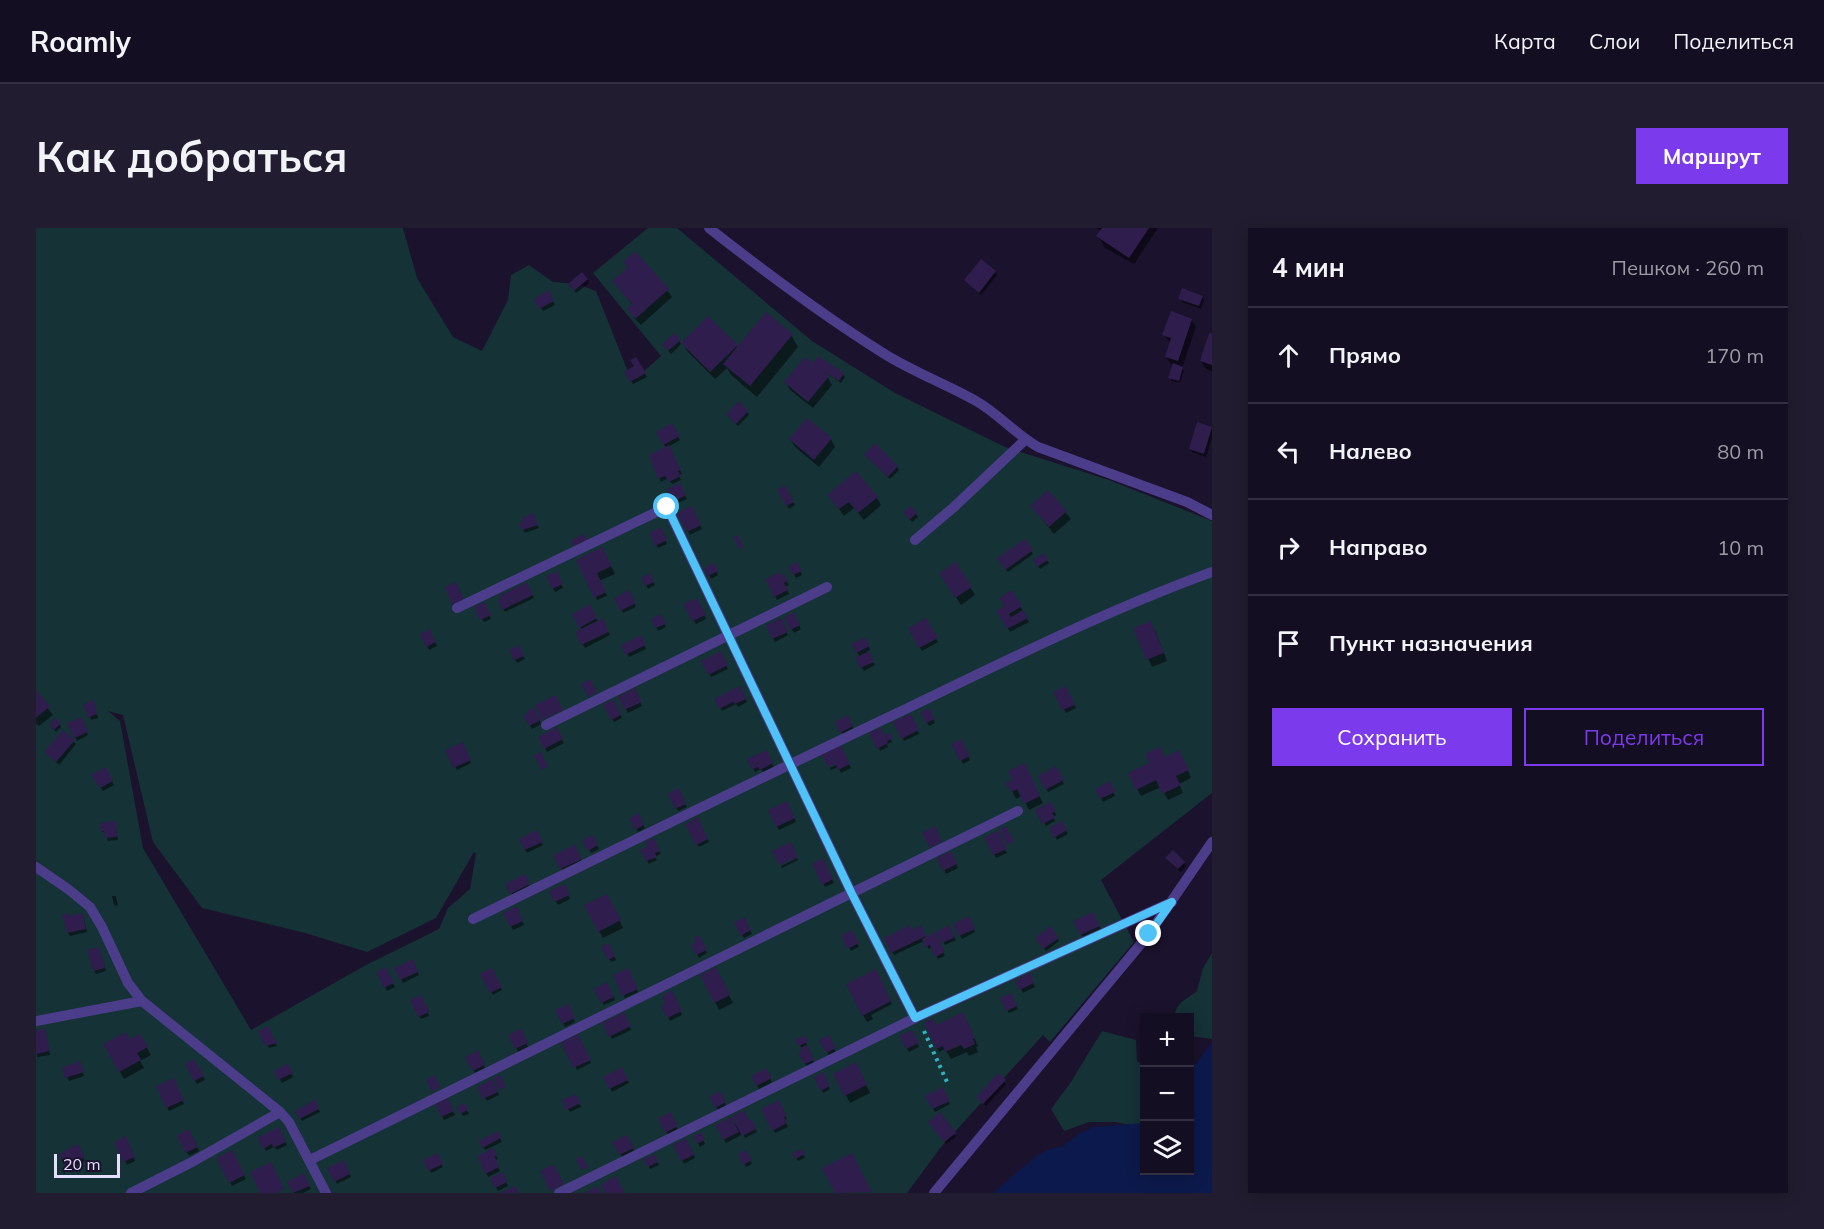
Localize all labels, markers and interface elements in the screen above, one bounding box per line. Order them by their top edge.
text: Roamly [30,24,131,59]
text: Карта [1494,28,1556,54]
text: Слои [1589,28,1640,54]
text: Поделиться [1673,28,1794,54]
button: Маршрут [1636,128,1788,184]
text: Как добраться [36,130,348,183]
text: 4 мин [1272,251,1345,284]
text: Пешком · 260 m [1612,255,1764,280]
icon: ahead [1272,339,1305,372]
text: Прямо [1329,341,1401,369]
text: 170 m [1705,343,1764,368]
icon: left [1272,435,1305,468]
text: Налево [1329,437,1412,465]
text: 80 m [1717,439,1764,464]
route start [653,493,679,519]
icon: right [1272,531,1305,564]
text: Направо [1329,533,1427,561]
text: 10 m [1717,535,1764,560]
icon: arrive [1272,627,1305,660]
text: Пункт назначения [1329,629,1533,657]
button: Сохранить [1272,708,1512,766]
button: Поделиться [1524,708,1764,766]
route end [1135,920,1161,946]
map controls [1140,1013,1194,1175]
button: + [1140,1013,1194,1067]
button: − [1140,1067,1194,1121]
button: layers [1140,1121,1194,1175]
scale bar [54,1151,120,1178]
text: 20 m [63,1154,100,1174]

